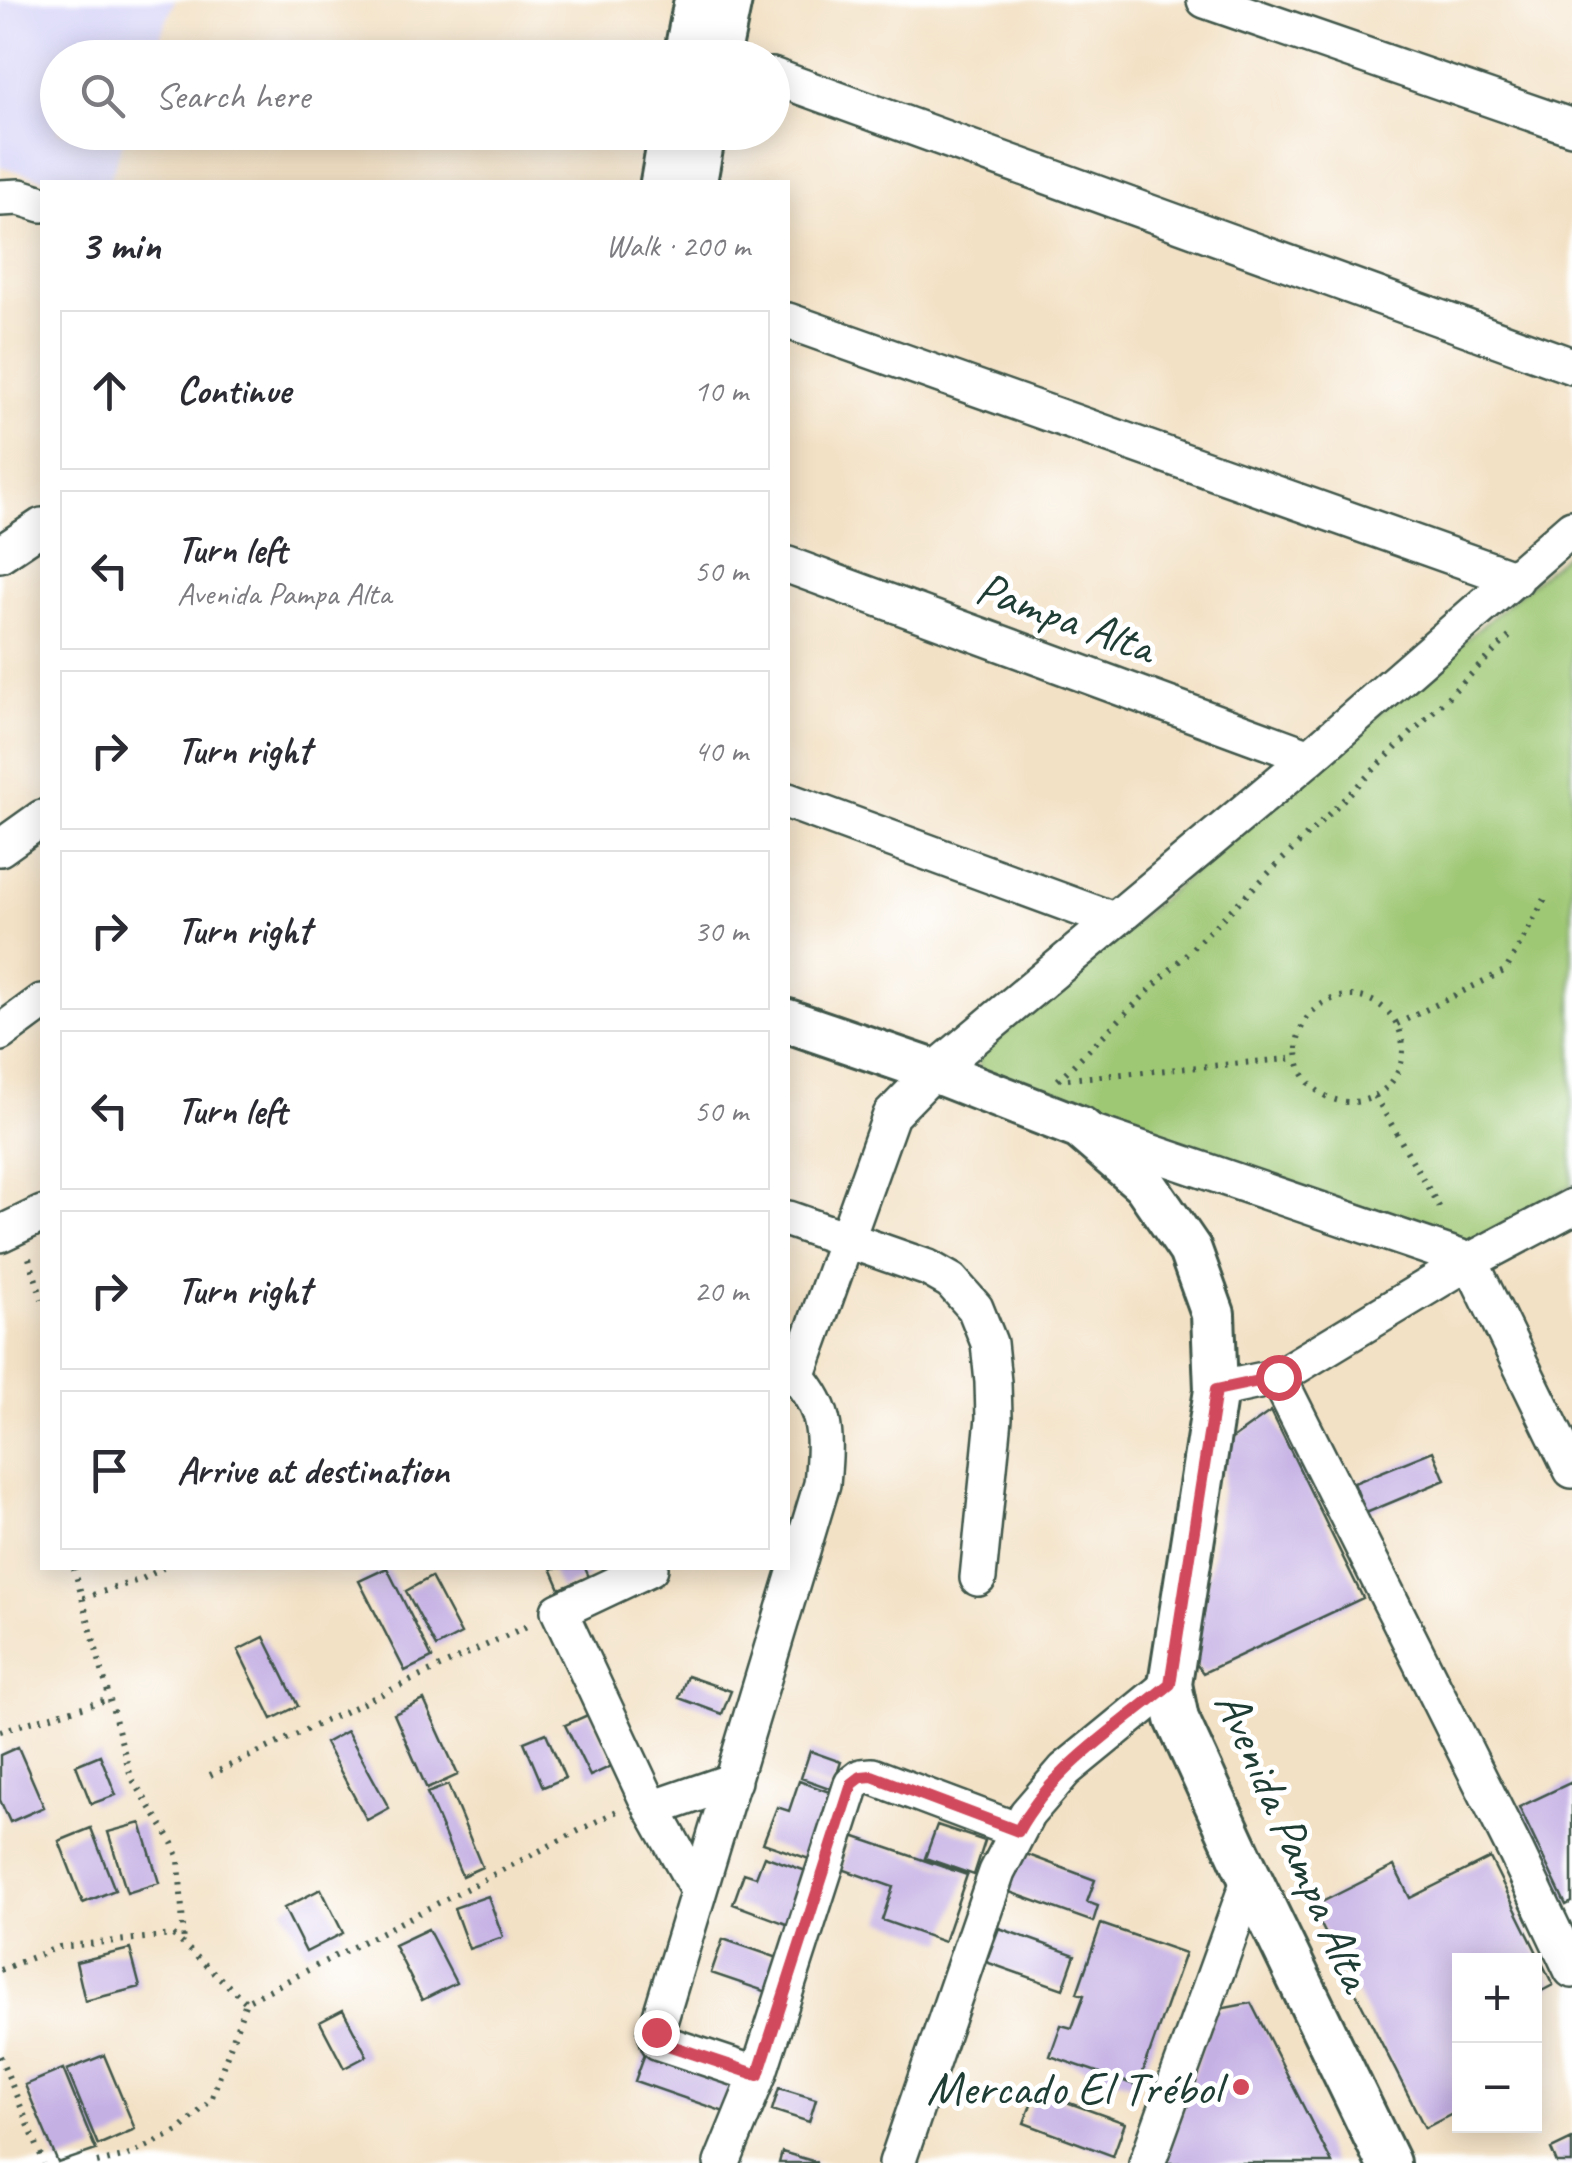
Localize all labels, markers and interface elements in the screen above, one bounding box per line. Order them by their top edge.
search box [40,40,790,150]
icon: search [75,68,130,123]
text: Search here [155,72,310,119]
text: 3 min [80,219,160,272]
text: Walk · 200 m [606,225,750,266]
icon: ahead [82,363,137,418]
text: Continue [177,367,291,414]
text: 10 m [694,370,748,411]
text: Turn left [177,526,287,573]
icon: left [82,543,137,598]
text: 50 m [694,550,748,591]
street label: Pampa Alta [968,557,1167,678]
text: Avenida Pampa Alta [177,573,391,614]
icon: right [82,723,137,778]
text: Turn right [177,727,311,774]
text: 40 m [694,730,748,771]
icon: right [82,903,137,958]
text: Turn right [177,907,311,954]
text: 30 m [694,910,748,951]
icon: left [82,1083,137,1138]
text: Turn left [177,1087,287,1134]
text: 50 m [694,1090,748,1131]
icon: right [82,1263,137,1318]
text: Turn right [177,1267,311,1314]
text: 20 m [694,1270,748,1311]
route start [1256,1355,1302,1401]
icon: arrive [82,1443,137,1498]
text: Arrive at destination [177,1447,449,1494]
street label: Avenida Pampa Alta [1201,1682,1389,2003]
map controls [1452,1953,1542,2133]
button: + [1452,1953,1542,2043]
route end [634,2010,680,2056]
button: − [1452,2043,1542,2133]
place label: Mercado El Trébol [927,2058,1229,2118]
marker: Mercado El Trébol [1230,2076,1252,2098]

